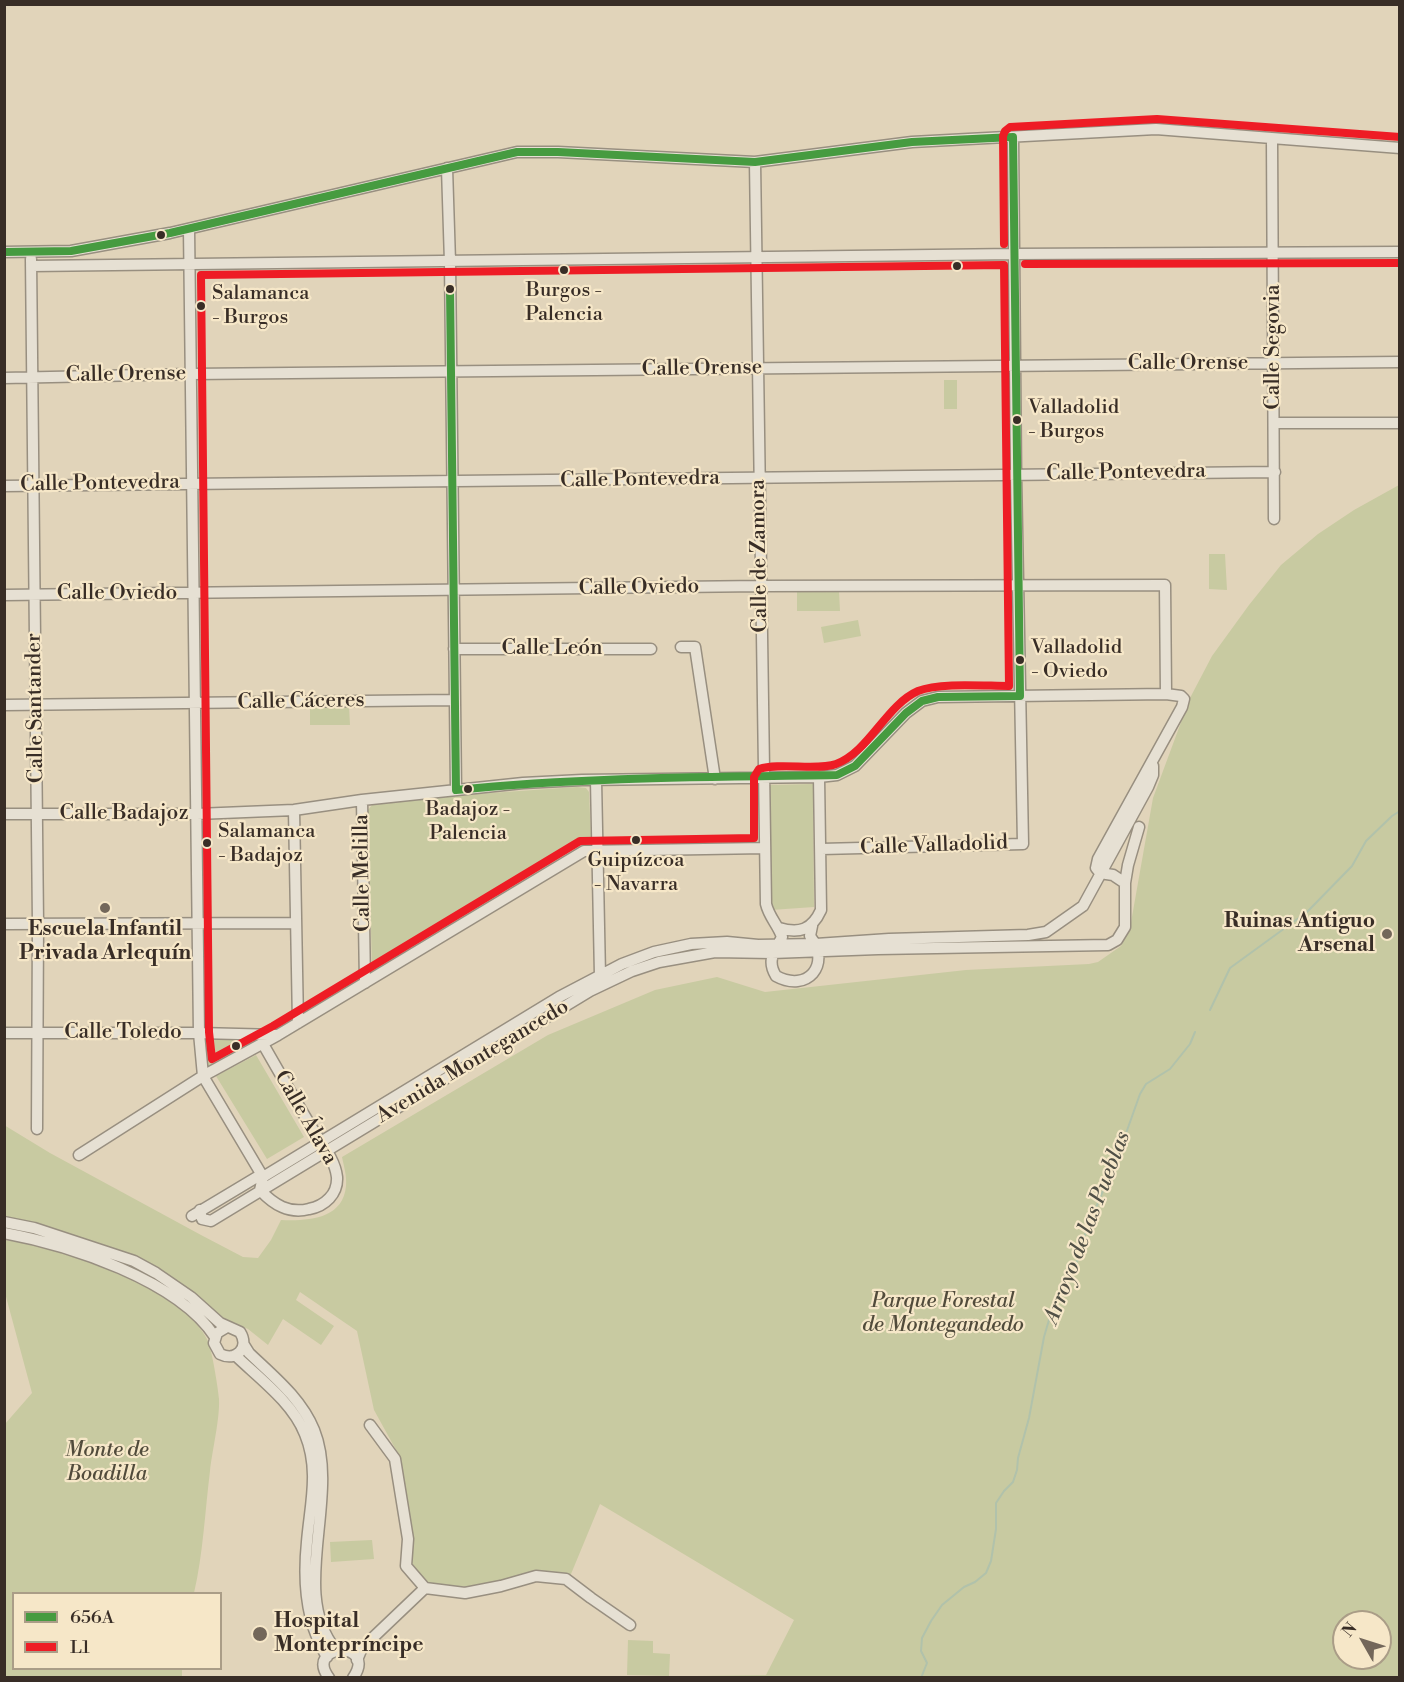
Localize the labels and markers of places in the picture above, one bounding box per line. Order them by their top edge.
unlabelled marker [155,229,167,241]
unlabelled marker [951,260,963,272]
marker: Burgos - Palencia [558,264,570,276]
place label: Burgos - Palencia [525,279,603,326]
place label: Salamanca - Burgos [212,282,309,329]
unlabelled marker [444,283,456,295]
marker: Salamanca - Burgos [195,300,207,312]
place label: Valladolid - Burgos [1028,396,1119,443]
marker: Valladolid - Burgos [1011,414,1023,426]
place label: Valladolid - Oviedo [1031,636,1122,683]
marker: Valladolid - Oviedo [1014,654,1026,666]
marker: Badajoz - Palencia [462,783,474,795]
place label: Badajoz - Palencia [426,798,510,845]
place label: Salamanca - Badajoz [218,820,315,867]
marker: Guipúzcoa - Navarra [630,834,642,846]
marker: Salamanca - Badajoz [201,837,213,849]
place label: Guipúzcoa - Navarra [588,849,684,896]
marker: Escuela Infantil Privada Arlequín [98,901,112,915]
place label: Ruinas Antiguo Arsenal [1224,909,1375,959]
place label: Escuela Infantil Privada Arlequín [19,917,191,967]
marker: Ruinas Antiguo Arsenal [1380,927,1394,941]
unlabelled marker [230,1040,242,1052]
place label: Hospital Montepríncipe [274,1609,424,1659]
marker: Hospital Montepríncipe [251,1625,269,1643]

